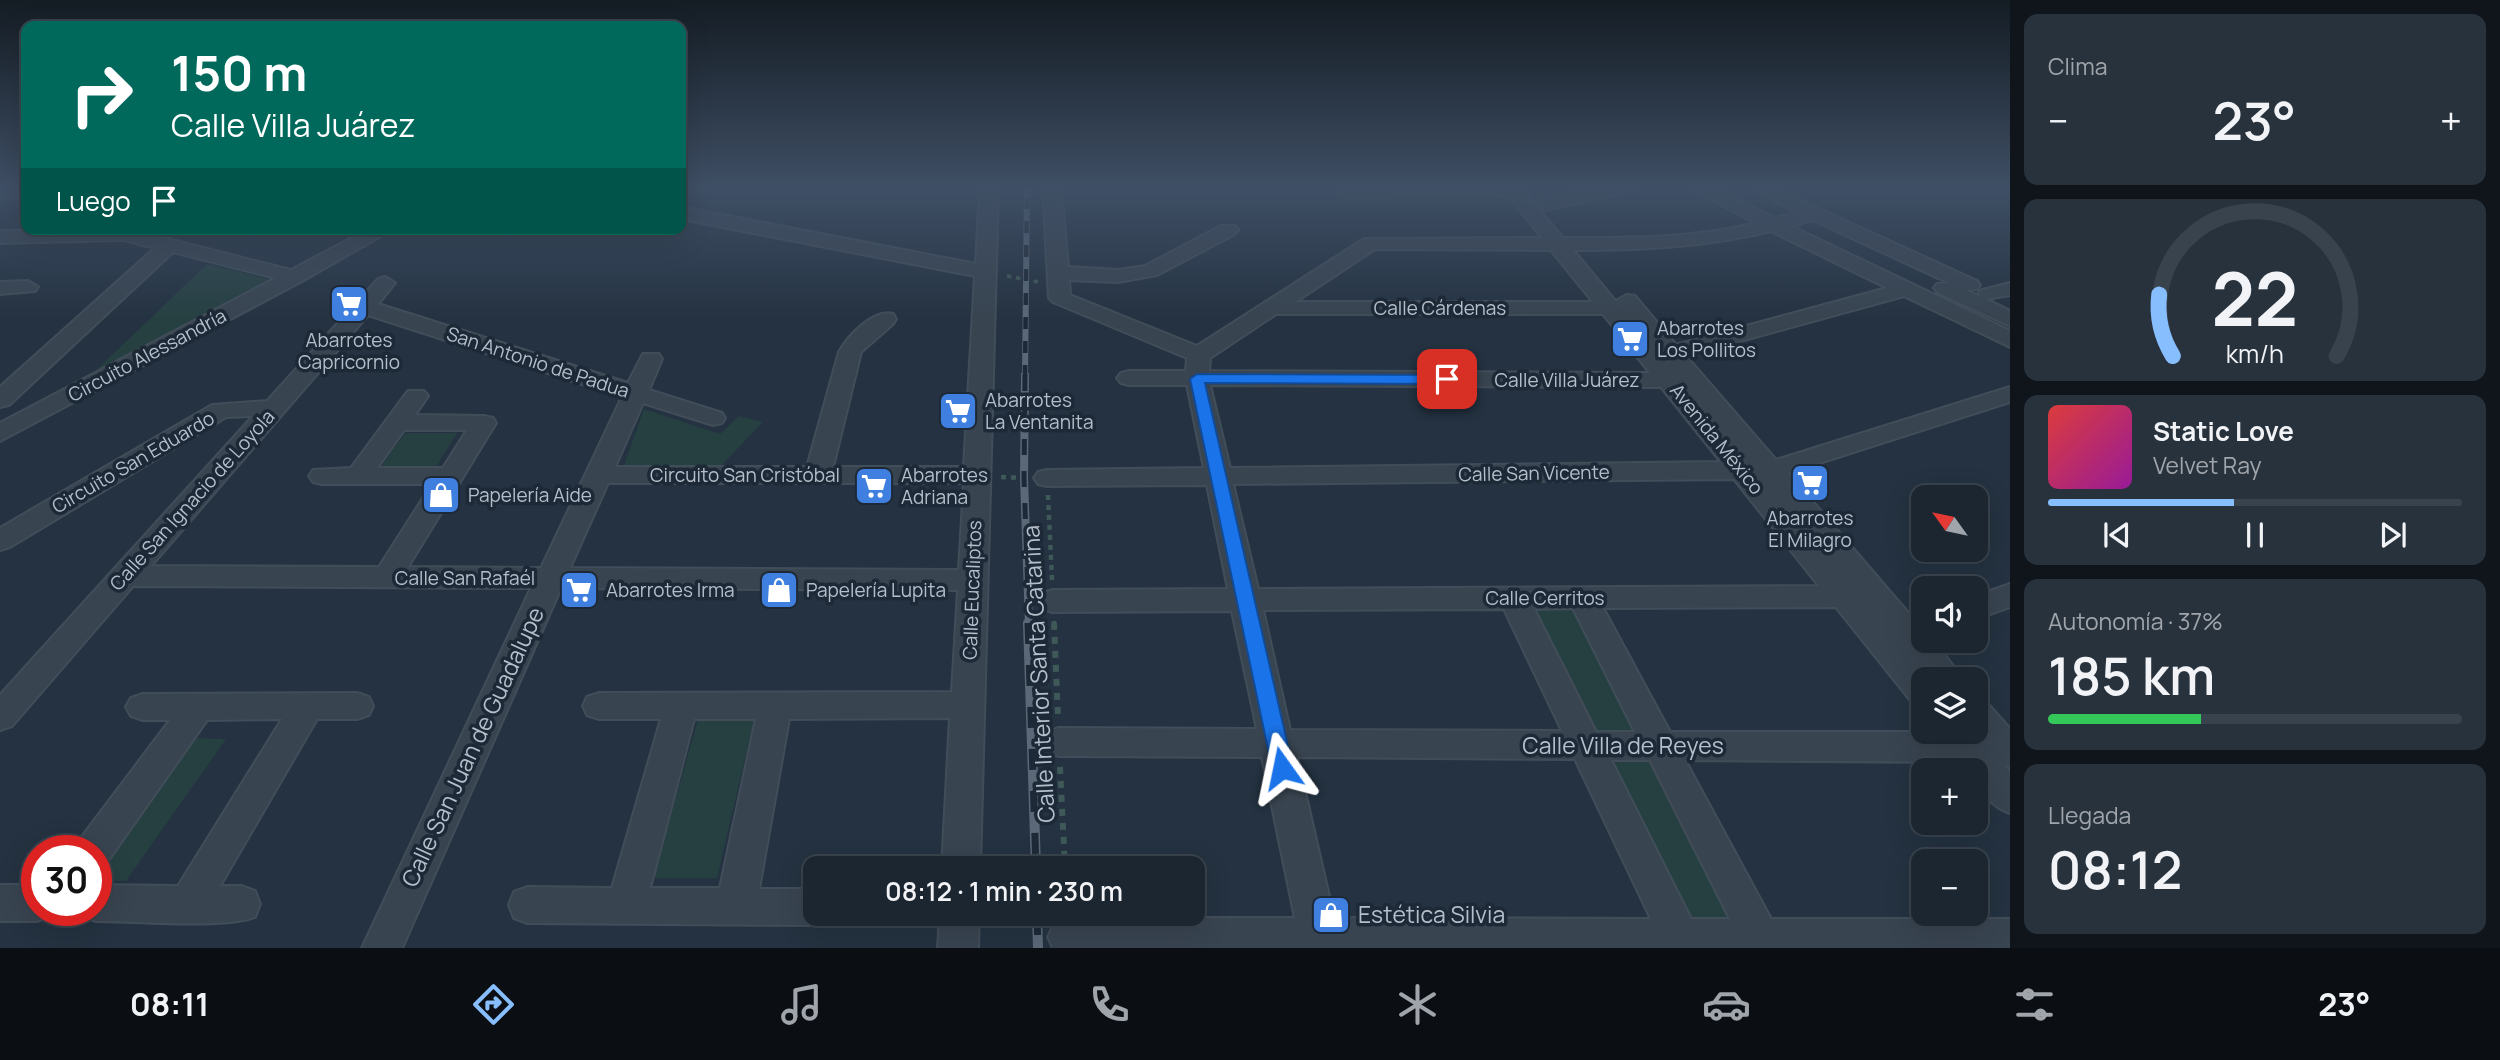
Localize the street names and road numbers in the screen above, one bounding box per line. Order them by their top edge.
street label: Calle Cárdenas [1374,295,1506,321]
street label: Circuito Alessandría [63,302,231,408]
street label: San Antonio de Padua [443,320,633,404]
street label: Calle Villa Juárez [1494,367,1640,393]
street label: Avenida México [1664,378,1770,500]
street label: Calle San Ignacio de Loyola [104,404,280,596]
street label: Circuito San Eduardo [47,405,219,519]
street label: Calle San Vicente [1458,459,1610,487]
street label: Circuito San Cristóbal [650,462,840,488]
street label: Calle Eucaliptos [957,520,987,660]
street label: Calle Interior Santa Catarina [1014,524,1062,824]
street label: Calle San Rafaél [395,565,535,591]
street label: Calle Cerritos [1485,585,1605,611]
street label: Calle San Juan de Guadalupe [393,601,551,892]
street label: Calle Villa de Reyes [1522,729,1724,761]

